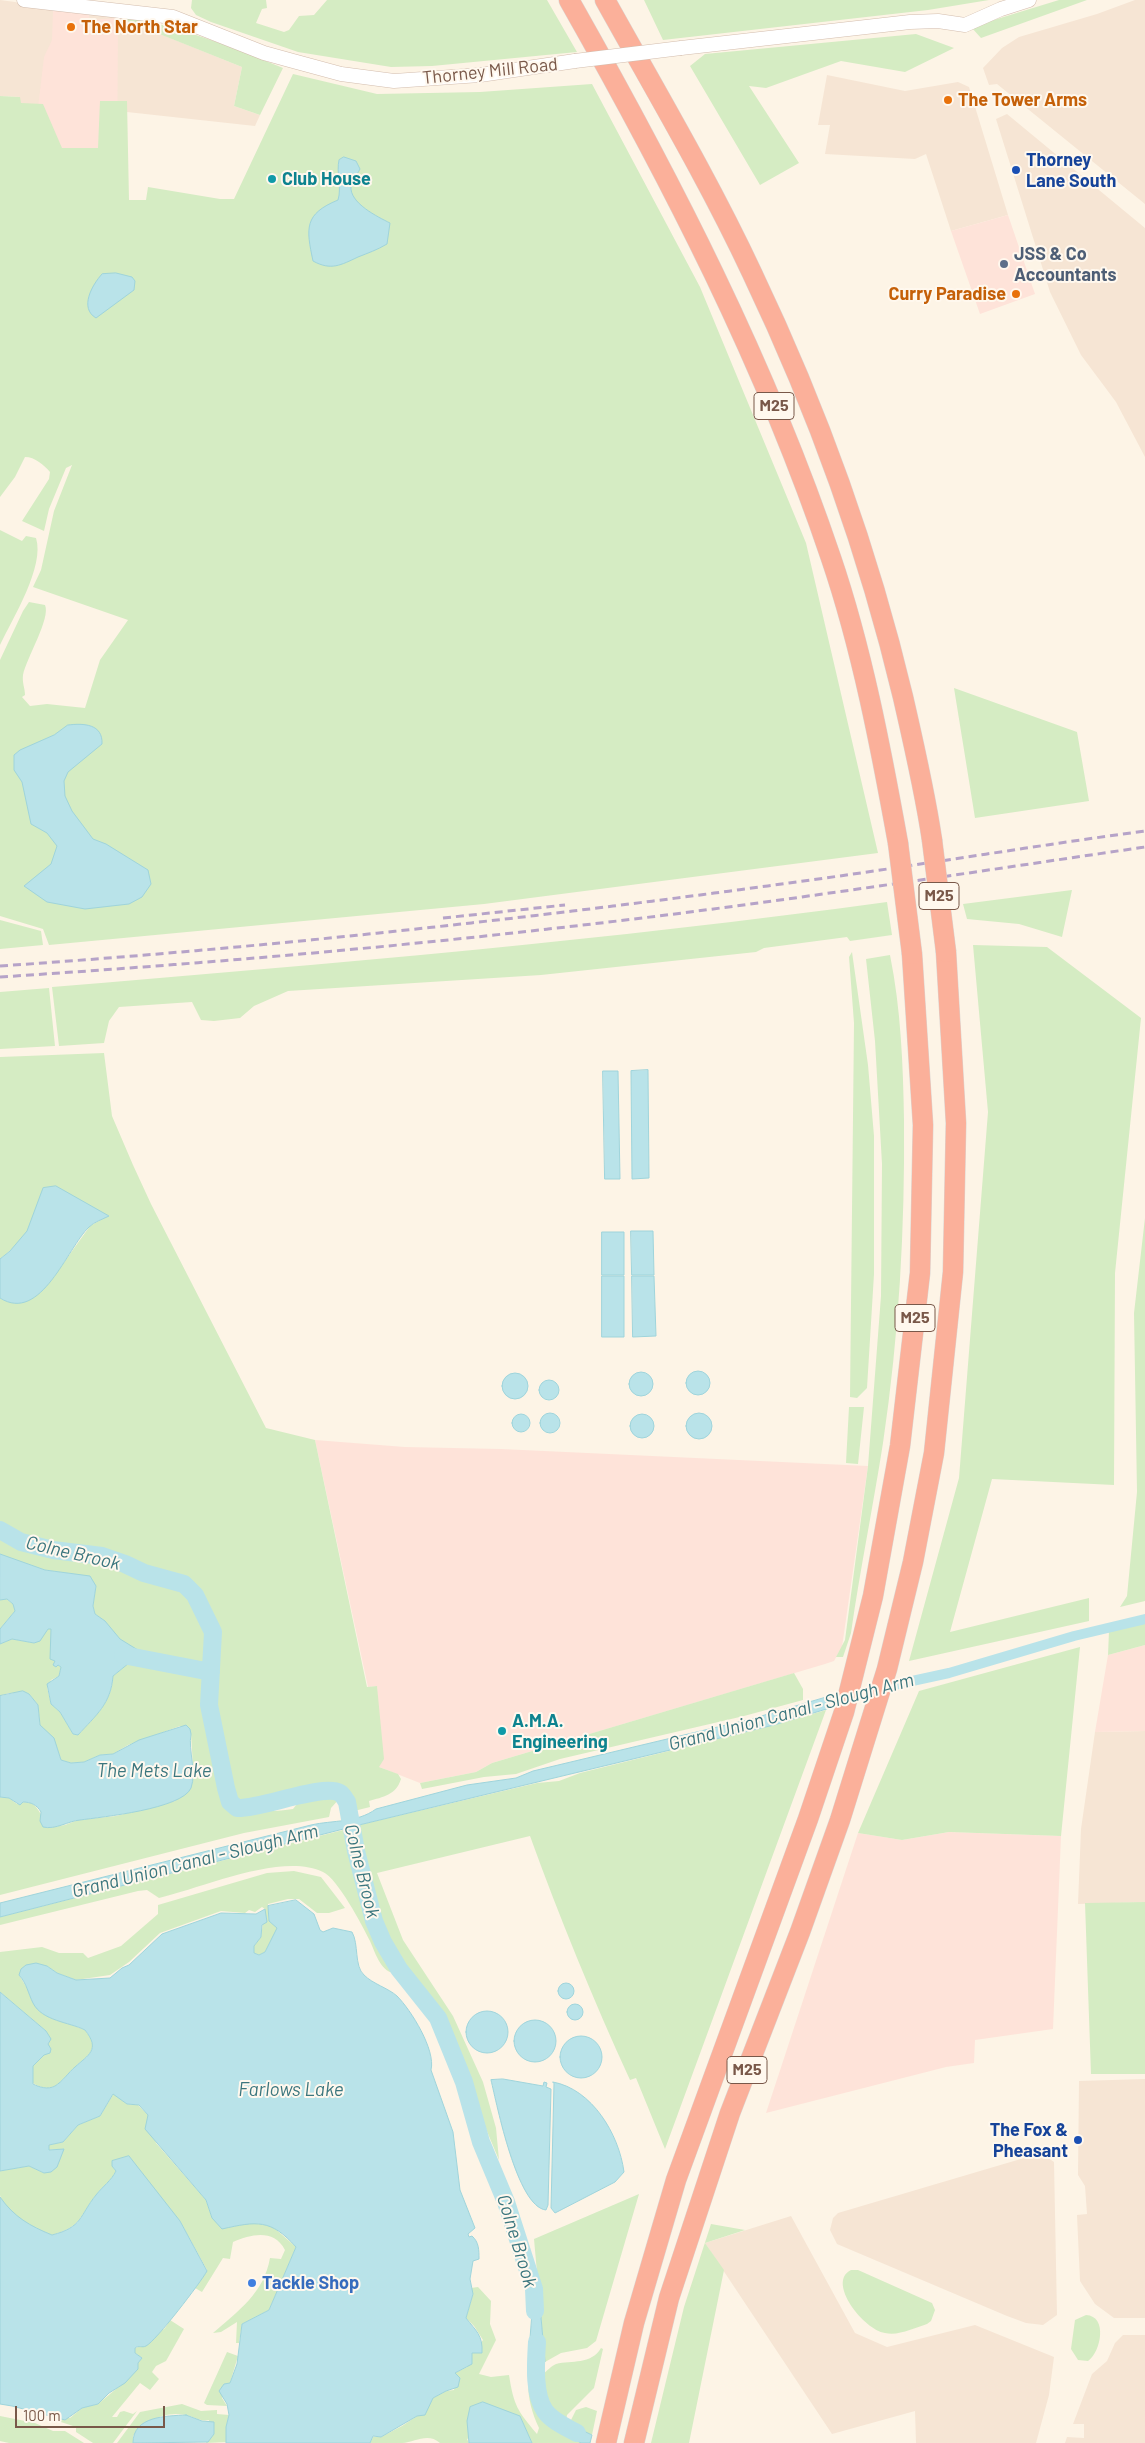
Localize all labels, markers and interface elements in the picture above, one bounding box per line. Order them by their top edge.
place label: The North Star [81,16,198,38]
marker: The North Star [65,21,77,33]
street label: Thorney Mill Road [421,53,559,89]
place label: The Tower Arms [958,89,1087,111]
marker: The Tower Arms [942,94,954,106]
place label: Thorney Lane South [1026,149,1116,192]
marker: Thorney Lane South [1010,164,1022,176]
place label: Club House [282,168,371,190]
marker: Club House [266,173,278,185]
place label: JSS & Co Accountants [1014,243,1117,286]
marker: JSS & Co Accountants [998,258,1010,270]
place label: Curry Paradise [889,283,1006,305]
marker: Curry Paradise [1010,288,1022,300]
road number: M25 [754,392,794,420]
road number: M25 [919,882,959,909]
road number: M25 [895,1305,935,1332]
water label: Colne Brook [24,1531,122,1575]
water label: Grand Union Canal - Slough Arm [666,1668,916,1756]
place label: A.M.A. Engineering [512,1710,608,1752]
marker: A.M.A. Engineering [496,1725,508,1737]
water label: The Mets Lake [96,1760,212,1782]
water label: Grand Union Canal - Slough Arm [69,1819,321,1903]
water label: Colne Brook [339,1822,385,1920]
road number: M25 [727,2056,767,2084]
water label: Farlows Lake [238,2079,344,2101]
place label: The Fox & Pheasant [990,2119,1068,2162]
marker: The Fox & Pheasant [1072,2134,1084,2146]
water label: Colne Brook [492,2192,542,2290]
place label: Tackle Shop [262,2272,359,2294]
marker: Tackle Shop [246,2277,258,2289]
scale bar [18,2396,168,2428]
text: 100 m [23,2406,61,2424]

